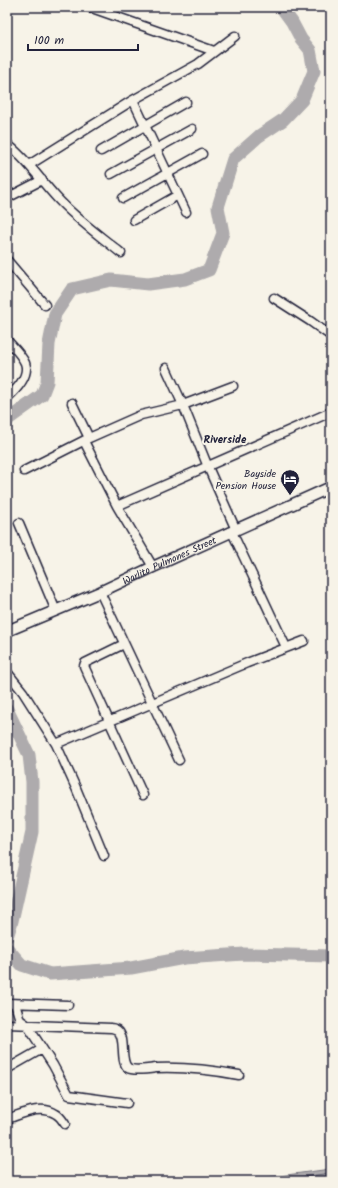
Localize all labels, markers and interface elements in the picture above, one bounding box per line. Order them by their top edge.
scale bar [28,26,138,52]
text: 100 m [34,31,65,50]
district label: Riverside [204,431,247,449]
place label: Bayside Pension House [215,466,276,494]
hotel icon: Bayside Pension House [279,468,301,496]
street label: Warlito Pulmones Street [120,532,219,589]

